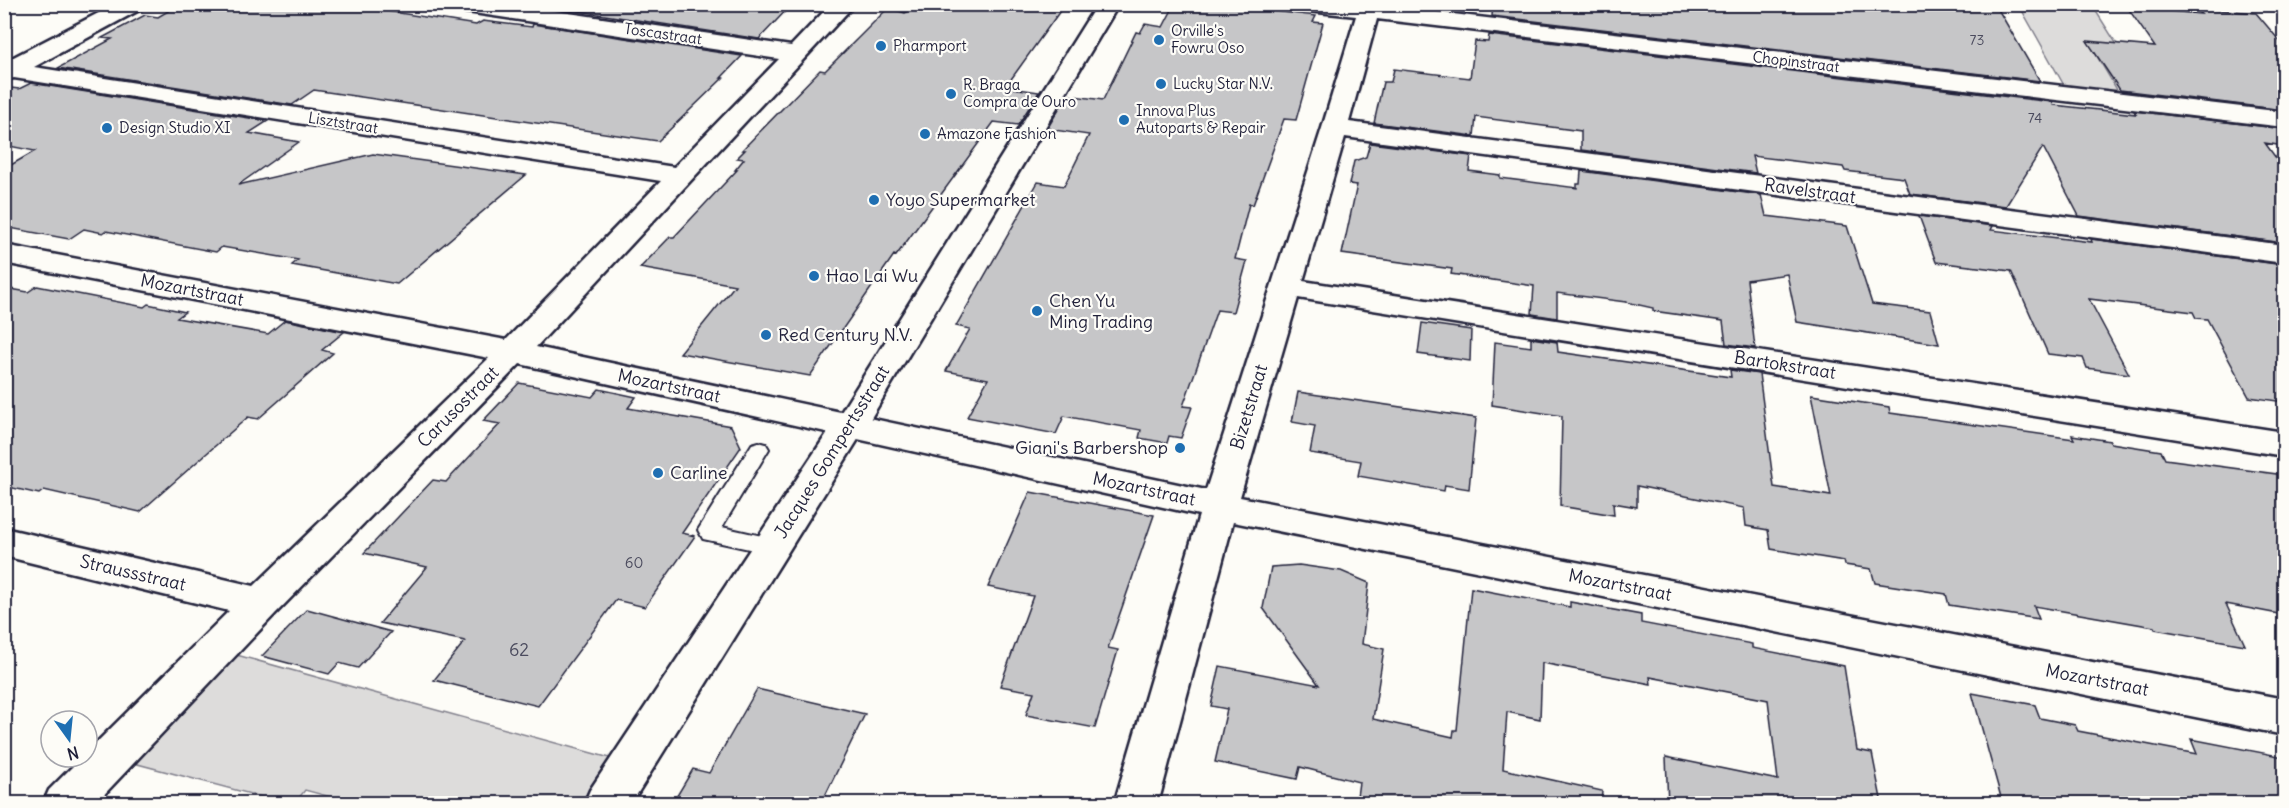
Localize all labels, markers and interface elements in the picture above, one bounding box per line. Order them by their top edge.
street label: Toscastraat [623,19,703,48]
place label: Orville's Fowru Oso [1171,21,1244,57]
house number: 73 [1970,31,1984,49]
marker: Orville's Fowru Oso [1152,33,1166,47]
place label: Pharmport [893,36,967,55]
marker: Pharmport [874,39,888,53]
street label: Chopinstraat [1751,47,1841,76]
place label: Lucky Star N.V. [1173,74,1273,93]
place label: R. Braga Compra de Ouro [963,75,1076,111]
marker: Lucky Star N.V. [1154,77,1168,91]
marker: R. Braga Compra de Ouro [944,87,958,101]
place label: Innova Plus Autoparts & Repair [1136,101,1266,137]
street label: Lisztstraat [307,108,379,137]
house number: 74 [2028,109,2042,127]
marker: Innova Plus Autoparts & Repair [1117,113,1131,127]
place label: Design Studio XI [119,118,230,137]
marker: Design Studio XI [100,121,114,135]
place label: Amazone Fashion [937,124,1057,143]
marker: Amazone Fashion [918,127,932,141]
street label: Ravelstraat [1763,173,1857,208]
place label: Yoyo Supermarket [886,188,1036,211]
marker: Yoyo Supermarket [867,193,881,207]
place label: Hao Lai Wu [826,264,918,287]
street label: Mozartstraat [139,268,246,311]
marker: Hao Lai Wu [807,269,821,283]
place label: Chen Yu Ming Trading [1049,289,1153,333]
marker: Chen Yu Ming Trading [1030,304,1044,318]
place label: Red Century N.V. [778,323,913,346]
marker: Red Century N.V. [759,328,773,342]
street label: Bartokstraat [1733,345,1838,384]
street label: Carusostraat [412,361,503,452]
street label: Jacques Gompertsstraat [769,361,894,542]
street label: Bizetstraat [1225,361,1272,452]
street label: Mozartstraat [616,363,723,408]
place label: Giani's Barbershop [1015,436,1168,459]
marker: Giani's Barbershop [1173,441,1187,455]
place label: Carline [670,461,728,484]
marker: Carline [651,466,665,480]
street label: Mozartstraat [1091,466,1198,511]
street label: Straussstraat [78,549,188,596]
house number: 60 [625,553,643,572]
street label: Mozartstraat [1567,563,1674,606]
house number: 62 [509,638,529,661]
street label: Mozartstraat [2044,658,2151,701]
north arrow [39,709,99,769]
text: N [65,742,81,765]

